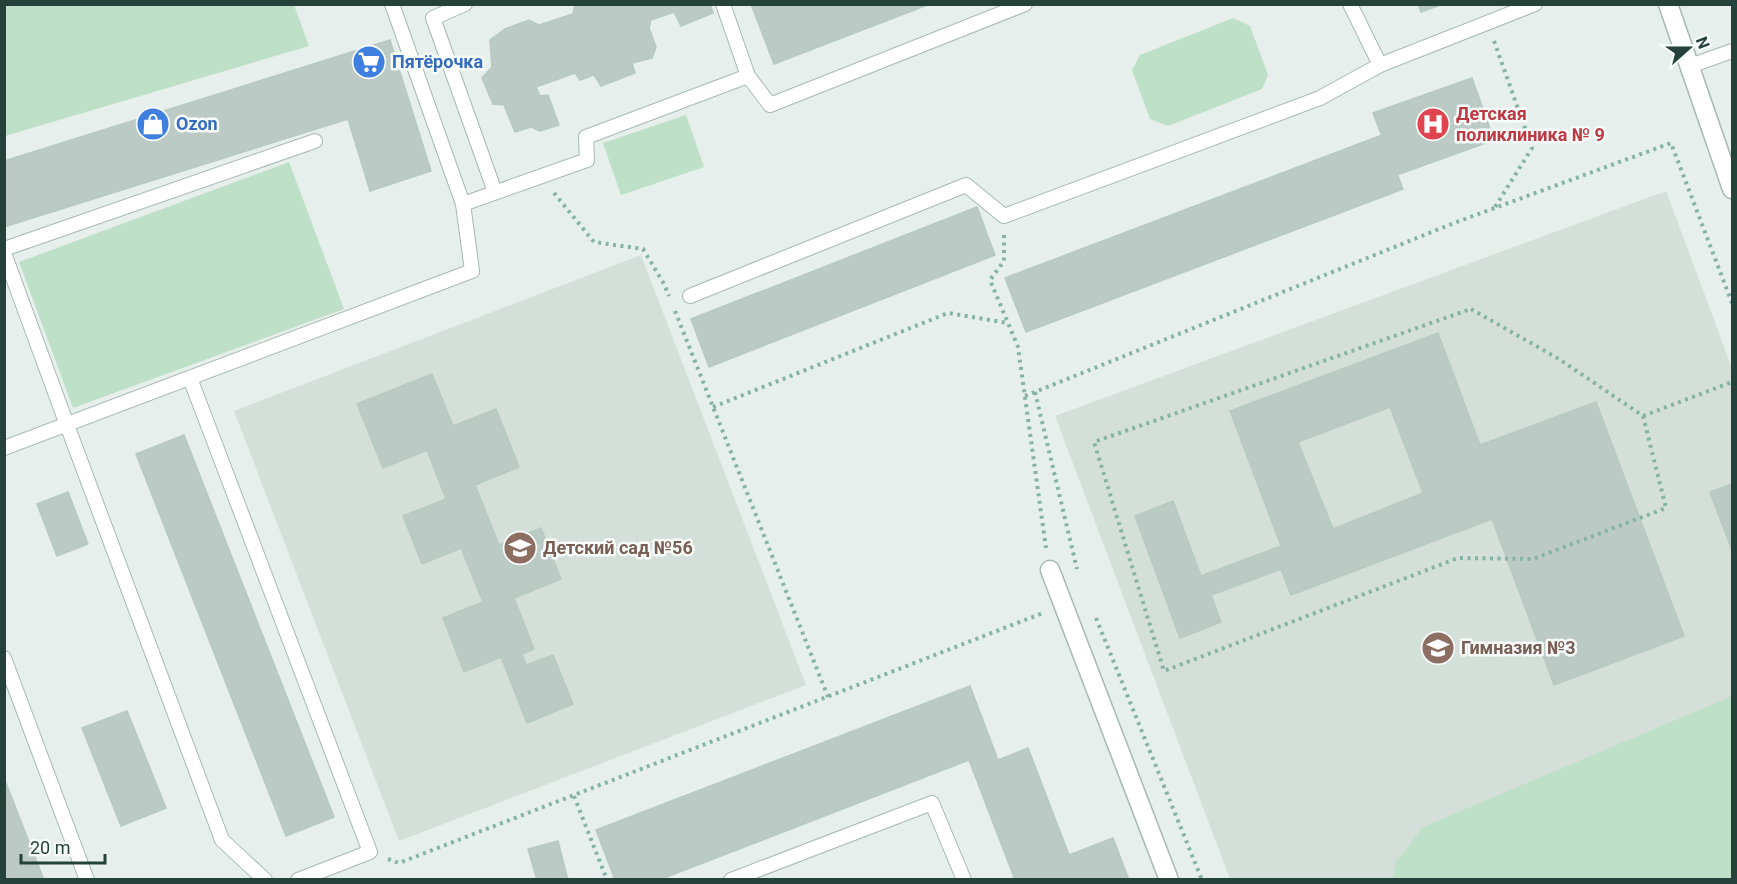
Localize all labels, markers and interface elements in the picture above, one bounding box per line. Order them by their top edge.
north arrow [1659,18,1719,78]
text: N [1692,34,1713,51]
supermarket icon: Пятёрочка [351,44,387,80]
place label: Пятёрочка [392,51,483,72]
place label: Детская поликлиника № 9 [1456,103,1605,145]
shop icon: Ozon [135,106,171,142]
hospital icon: Детская поликлиника № 9 [1415,106,1451,142]
place label: Ozon [176,113,218,134]
school or university icon: Детский сад №56 [502,530,538,566]
place label: Детский сад №56 [543,537,693,558]
school or university icon: Гимназия №3 [1420,630,1456,666]
place label: Гимназия №3 [1461,637,1576,658]
scale bar [21,827,105,865]
text: 20 m [30,837,70,858]

